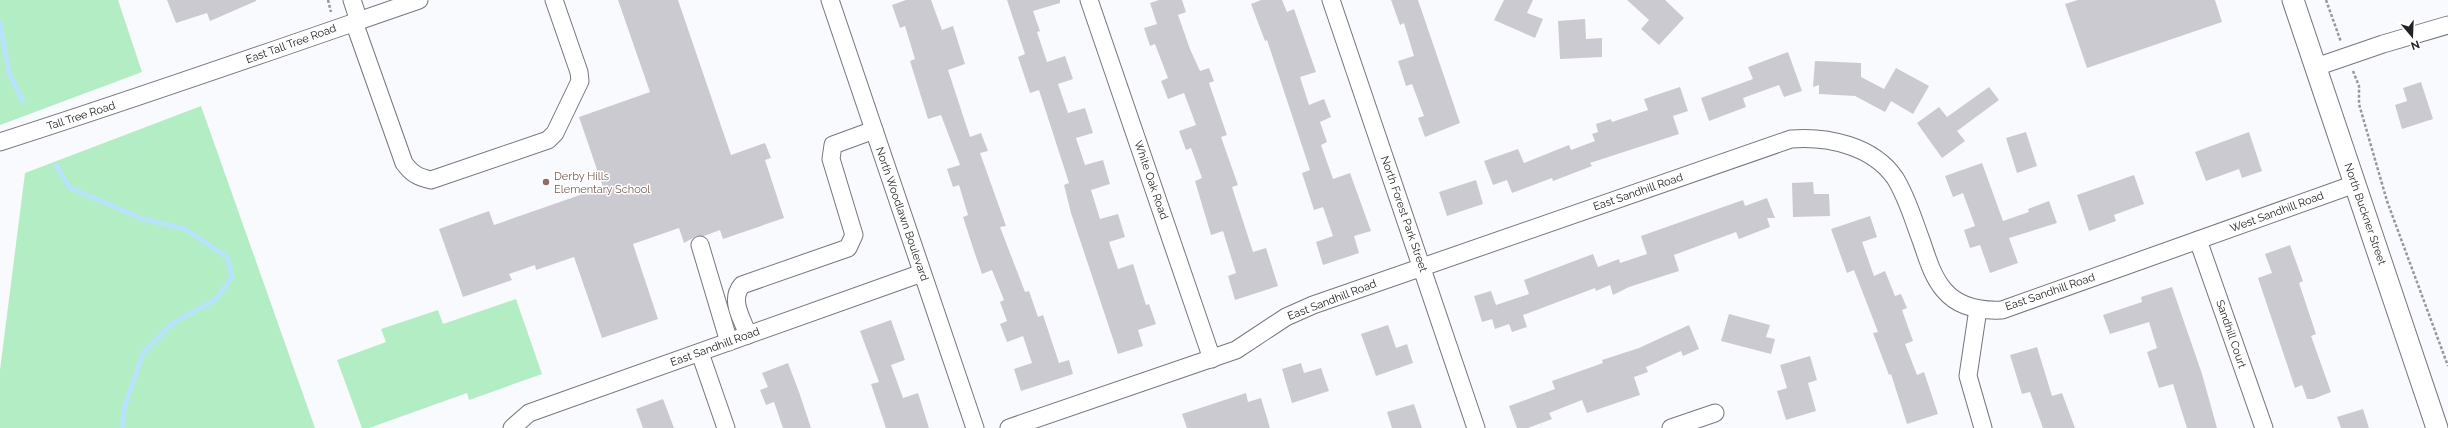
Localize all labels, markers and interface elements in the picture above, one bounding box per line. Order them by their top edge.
north arrow [2392,16,2432,56]
street label: East Tall Tree Road [244,22,338,66]
text: N [2409,37,2421,52]
street label: Tall Tree Road [45,99,117,133]
street label: White Oak Road [1131,139,1171,221]
street label: North Woodlawn Boulevard [873,145,931,283]
street label: North Forest Park Street [1378,154,1430,274]
street label: North Buckner Street [2341,161,2389,267]
place label: Derby Hills Elementary School [554,170,650,196]
street label: East Sandhill Road [1591,170,1685,213]
marker: Derby Hills Elementary School [541,177,551,187]
street label: West Sandhill Road [2228,189,2326,235]
street label: East Sandhill Road [2003,270,2097,313]
street label: East Sandhill Road [1286,277,1378,323]
street label: Sandhill Court [2213,298,2249,370]
street label: East Sandhill Road [669,325,762,369]

